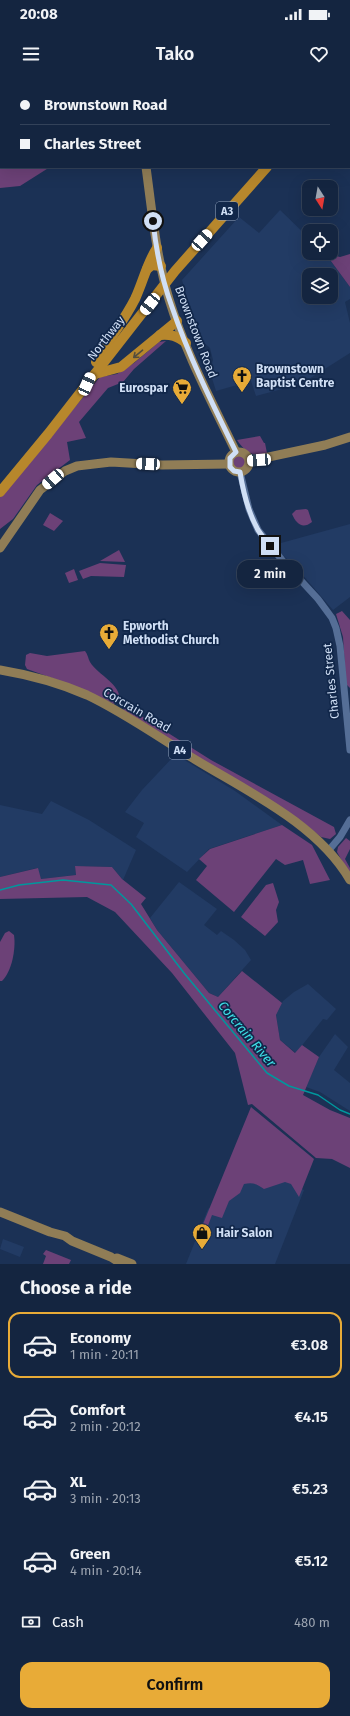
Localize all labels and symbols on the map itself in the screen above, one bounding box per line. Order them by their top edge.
north arrow [302,180,338,216]
road number: A3 [216,202,238,220]
route start [144,212,162,230]
car [190,227,214,253]
street label: Brownstown Road [172,284,220,380]
car [138,291,162,317]
street label: Northway [85,313,128,363]
one-way arrow [133,349,144,358]
place label: Brownstown Baptist Centre [256,362,335,390]
church icon: Brownstown Baptist Centre [231,365,253,393]
car [77,371,97,397]
supermarket icon: Eurospar [171,377,193,405]
place label: Eurospar [119,381,168,395]
car [247,453,271,467]
car [136,457,160,471]
car [40,467,66,491]
route end [261,537,279,555]
callout: 2 min [237,560,303,588]
place label: Epworth Methodist Church [123,619,219,647]
church icon: Epworth Methodist Church [98,622,120,650]
street label: Charles Street [320,642,342,720]
street label: Corcrain Road [101,685,173,735]
road number: A4 [169,741,191,759]
water label: Corcrain River [215,998,279,1071]
shop icon: Hair Salon [191,1222,213,1250]
place label: Hair Salon [216,1226,272,1240]

